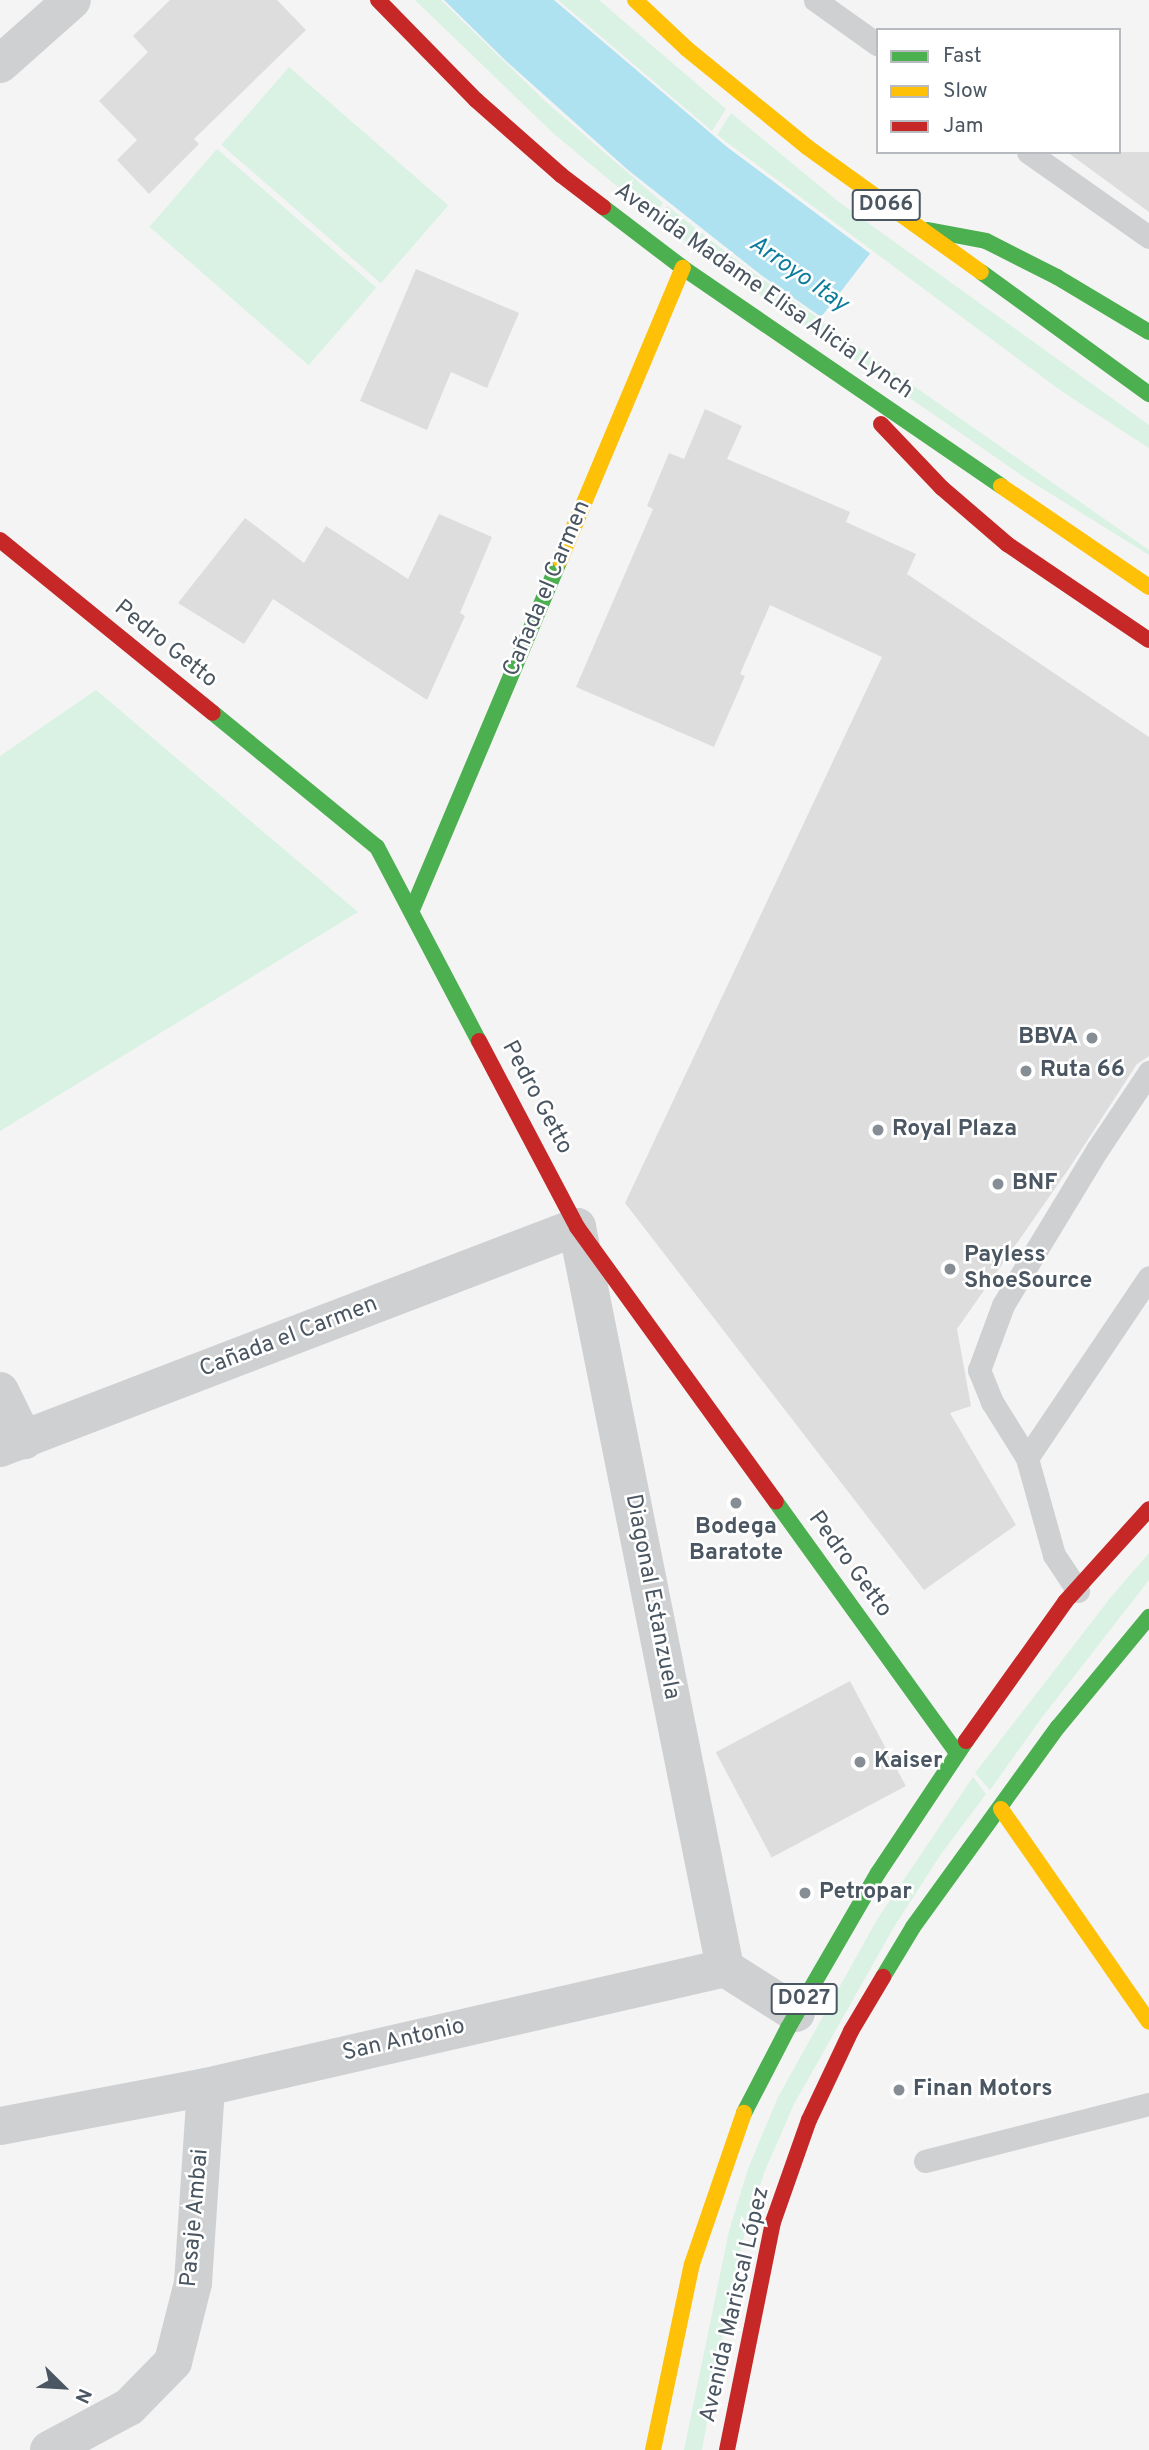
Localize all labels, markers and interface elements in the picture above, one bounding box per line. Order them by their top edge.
legend [876,28,1121,154]
text: Fast [943,43,982,70]
text: Slow [943,78,988,105]
text: Jam [943,113,984,140]
street label: Avenida Madame Elisa Alicia Lynch [608,178,918,406]
road number: D066 [851,188,921,222]
water label: Arroyo Itay [743,230,853,320]
street label: Cañada el Carmen [498,497,598,681]
street label: Pedro Getto [108,595,222,695]
place label: BBVA [1018,1024,1078,1052]
marker: BBVA [1084,1030,1100,1046]
street label: Pedro Getto [495,1037,577,1159]
place label: Ruta 66 [1040,1057,1125,1085]
marker: Ruta 66 [1018,1063,1034,1079]
place label: Royal Plaza [892,1116,1017,1144]
marker: Royal Plaza [870,1122,886,1138]
place label: BNF [1012,1170,1057,1198]
marker: BNF [990,1176,1006,1192]
place label: Payless ShoeSource [964,1242,1092,1296]
marker: Payless ShoeSource [942,1261,958,1277]
street label: Cañada el Carmen [196,1291,382,1385]
street label: Diagonal Estanzuela [618,1492,684,1702]
marker: Bodega Baratote [728,1495,744,1511]
street label: Pedro Getto [801,1507,897,1623]
place label: Bodega Baratote [689,1514,783,1568]
place label: Kaiser [874,1748,943,1776]
marker: Kaiser [852,1754,868,1770]
place label: Petropar [819,1879,912,1907]
marker: Petropar [797,1885,813,1901]
road number: D027 [769,1982,839,2016]
street label: San Antonio [340,2013,468,2069]
place label: Finan Motors [913,2076,1053,2104]
marker: Finan Motors [891,2082,907,2098]
street label: Pasaje Ambai [176,2147,216,2289]
street label: Avenida Mariscal López [695,2184,777,2426]
north arrow [28,2352,98,2422]
text: N [68,2384,96,2407]

